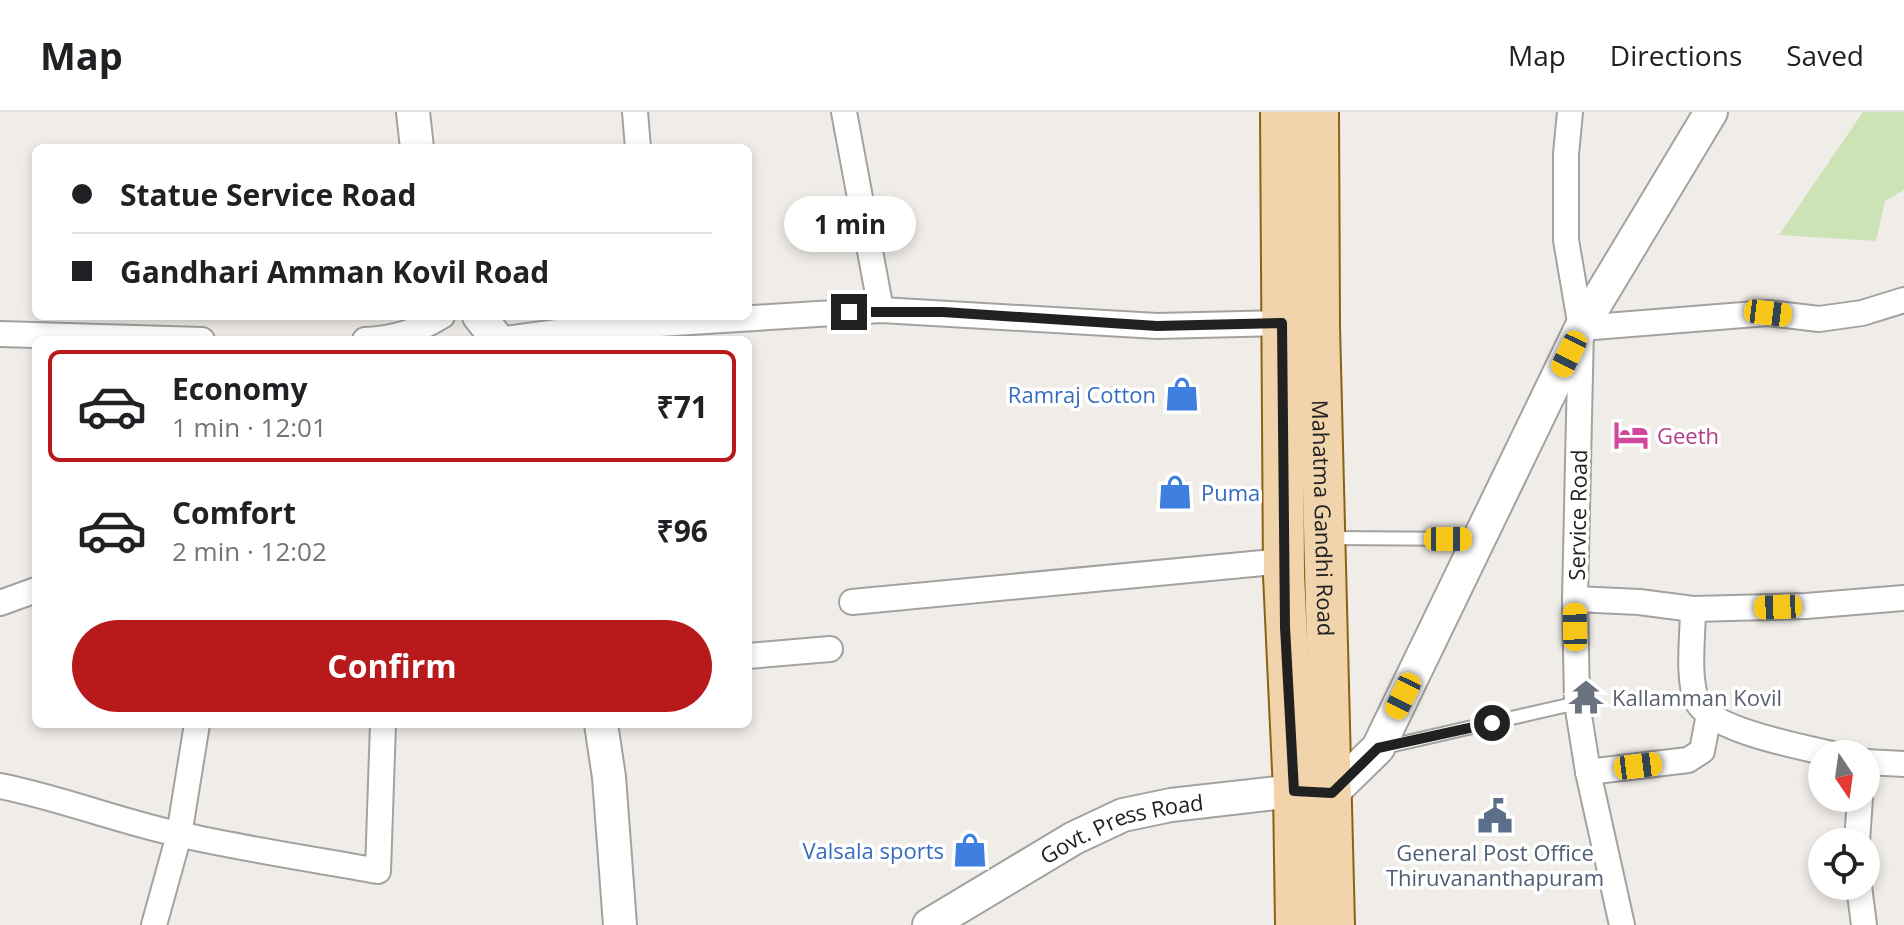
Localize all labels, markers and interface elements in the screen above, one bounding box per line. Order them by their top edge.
text: Map [40,29,123,81]
text: Map [1508,36,1566,74]
text: Directions [1610,36,1742,74]
text: Saved [1786,36,1864,74]
text: Statue Service Road [120,174,416,215]
callout: 1 min [783,196,915,252]
text: 1 min [814,206,886,242]
text: Gandhari Amman Kovil Road [120,251,549,292]
route end [831,294,867,330]
car [1743,298,1793,328]
car [1548,327,1590,381]
text: Economy [172,368,308,409]
icon: car [76,370,148,442]
shop icon: Ramraj Cotton [1163,375,1201,413]
place label: Ramraj Cotton [1008,379,1156,409]
text: ₹71 [657,386,708,427]
street label: Mahatma Gandhi Road [1306,399,1342,636]
text: 1 min · 12:01 [172,409,327,445]
hotel icon: Geeth [1612,416,1650,454]
place label: Geeth [1657,420,1719,450]
street label: Service Road [1561,449,1593,581]
shop icon: Puma [1156,473,1194,511]
place label: Puma [1201,477,1260,507]
text: Comfort [172,492,296,533]
icon: car [76,494,148,566]
text: ₹96 [657,510,708,551]
car [1424,527,1472,551]
text: 2 min · 12:02 [172,533,327,569]
car [1754,594,1802,620]
car [1563,603,1587,651]
button: Confirm [72,620,712,712]
car [1382,669,1424,723]
temple icon: Kallamman Kovil [1567,678,1605,716]
place label: Kallamman Kovil [1612,682,1782,712]
route start [1474,705,1510,741]
north arrow [1808,740,1880,812]
map controls [1808,740,1880,900]
car [1613,751,1663,781]
street label: Govt. Press Road [1034,786,1205,870]
public building icon: General Post Office Thiruvananthapuram [1476,797,1514,835]
button: locate [1808,828,1880,900]
shop icon: Valsala sports [951,831,989,869]
place label: Valsala sports [802,835,944,865]
place label: General Post Office Thiruvananthapuram [1386,837,1604,892]

